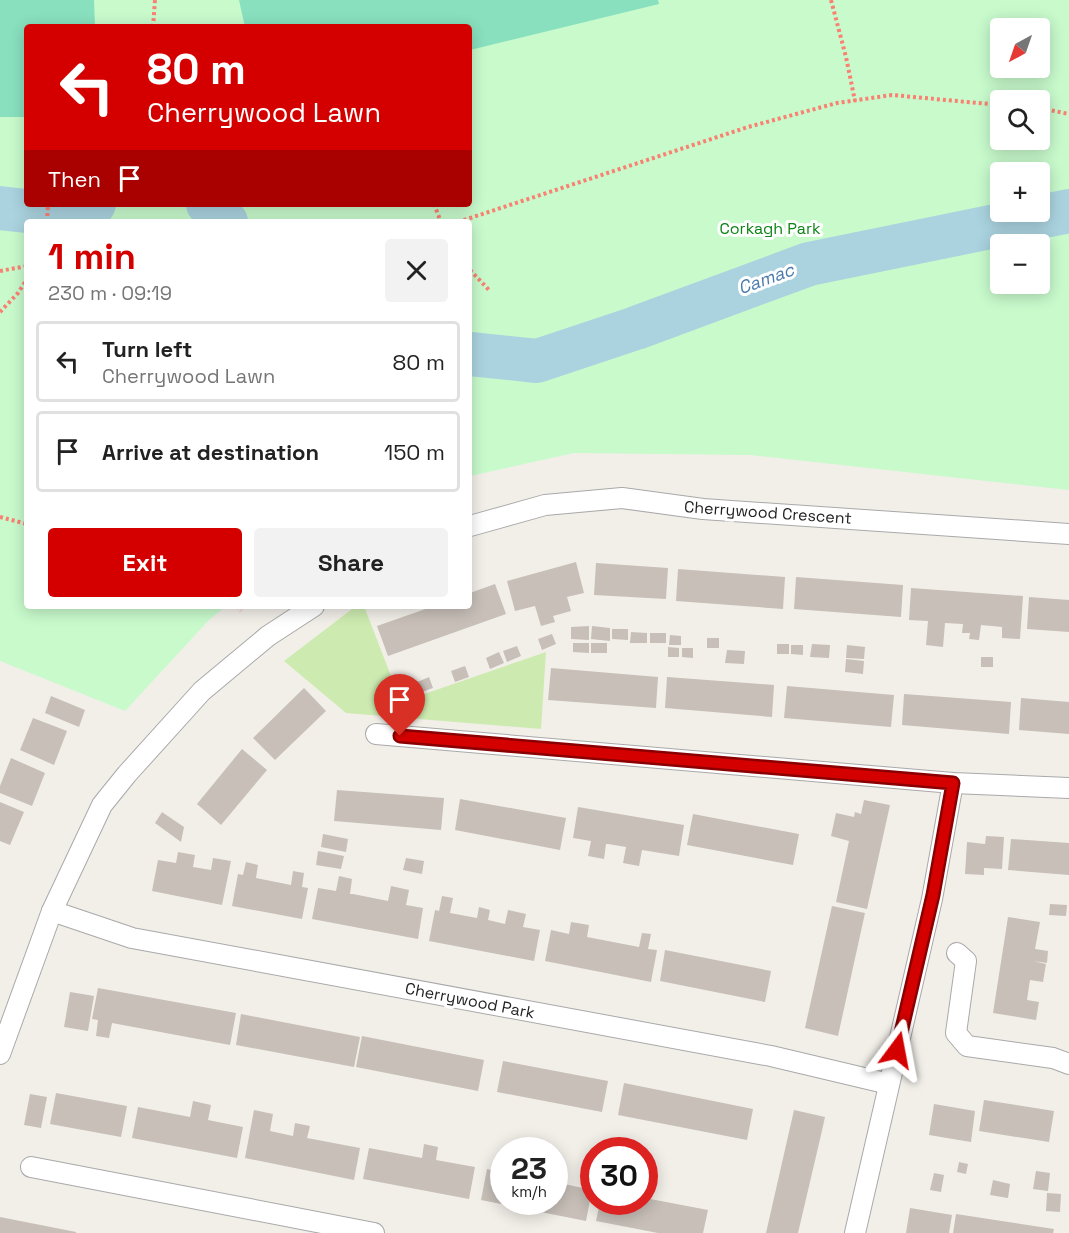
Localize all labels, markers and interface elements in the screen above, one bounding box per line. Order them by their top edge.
north arrow [990,18,1050,78]
map controls [990,18,1050,294]
text: 80 m [147,43,246,96]
icon: left [48,48,126,126]
button: search [990,90,1050,150]
text: Cherrywood Lawn [147,95,381,130]
icon: arrive [113,162,146,195]
button: + [990,162,1050,222]
text: Then [48,165,101,193]
park label: Corkagh Park [719,218,821,239]
text: 1 min [48,234,136,280]
button: − [990,234,1050,294]
button: close [385,239,448,302]
water label: Camac [735,257,798,299]
text: 230 m · 09:19 [48,280,172,306]
text: Turn left [102,335,192,363]
icon: left [51,345,84,378]
text: 80 m [393,348,445,376]
text: Cherrywood Lawn [102,363,275,389]
icon: arrive [51,435,84,468]
text: Arrive at destination [102,438,319,466]
text: 150 m [384,438,445,466]
street label: Cherrywood Crescent [683,496,853,529]
button: Exit [48,528,242,597]
button: Share [254,528,448,597]
pin [374,674,425,736]
icon: arrive [383,683,416,716]
street label: Cherrywood Park [403,978,537,1023]
position arrow [865,1018,929,1082]
speed limit sign: 30 [580,1137,658,1215]
text: 23 [511,1149,547,1188]
text: km/h [511,1182,547,1201]

